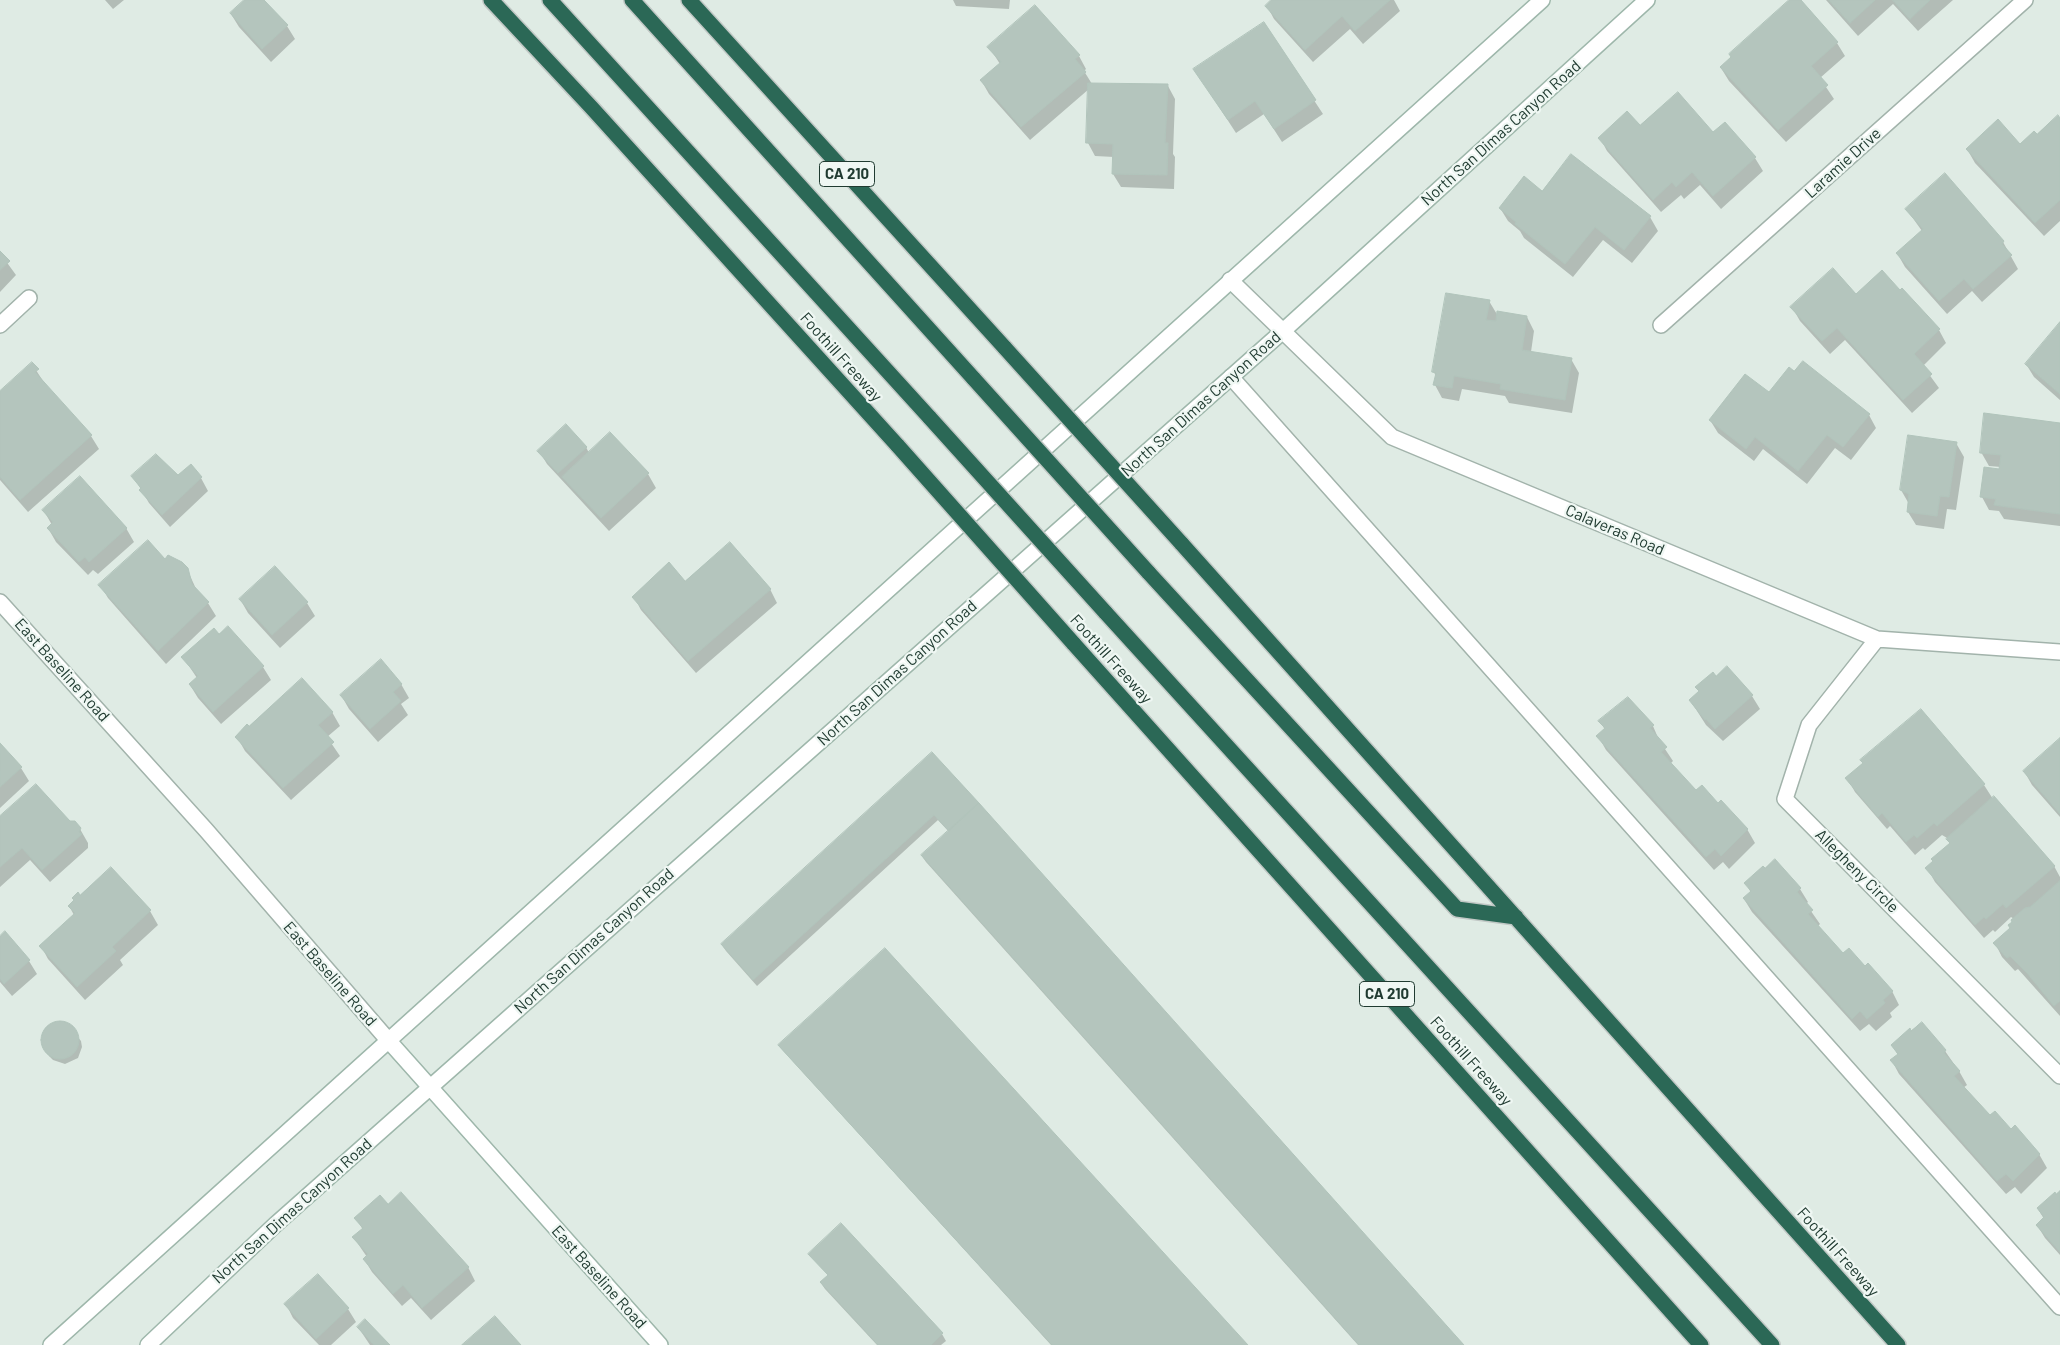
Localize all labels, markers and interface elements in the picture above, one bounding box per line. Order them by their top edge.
street label: North San Dimas Canyon Road [1417,56,1585,210]
street label: Laramie Drive [1801,124,1885,202]
road number: CA 210 [820,162,874,186]
street label: Foothill Freeway [796,309,886,405]
street label: North San Dimas Canyon Road [1117,327,1285,481]
street label: Calaveras Road [1563,501,1667,559]
street label: North San Dimas Canyon Road [813,596,981,750]
street label: Foothill Freeway [1066,611,1156,707]
street label: East Baseline Road [11,614,113,726]
street label: Allegheny Circle [1811,825,1903,917]
street label: North San Dimas Canyon Road [510,864,678,1018]
street label: East Baseline Road [279,918,381,1030]
road number: CA 210 [1360,982,1414,1006]
street label: Foothill Freeway [1426,1013,1516,1109]
street label: North San Dimas Canyon Road [208,1134,376,1288]
street label: Foothill Freeway [1793,1204,1883,1300]
street label: East Baseline Road [548,1221,650,1333]

